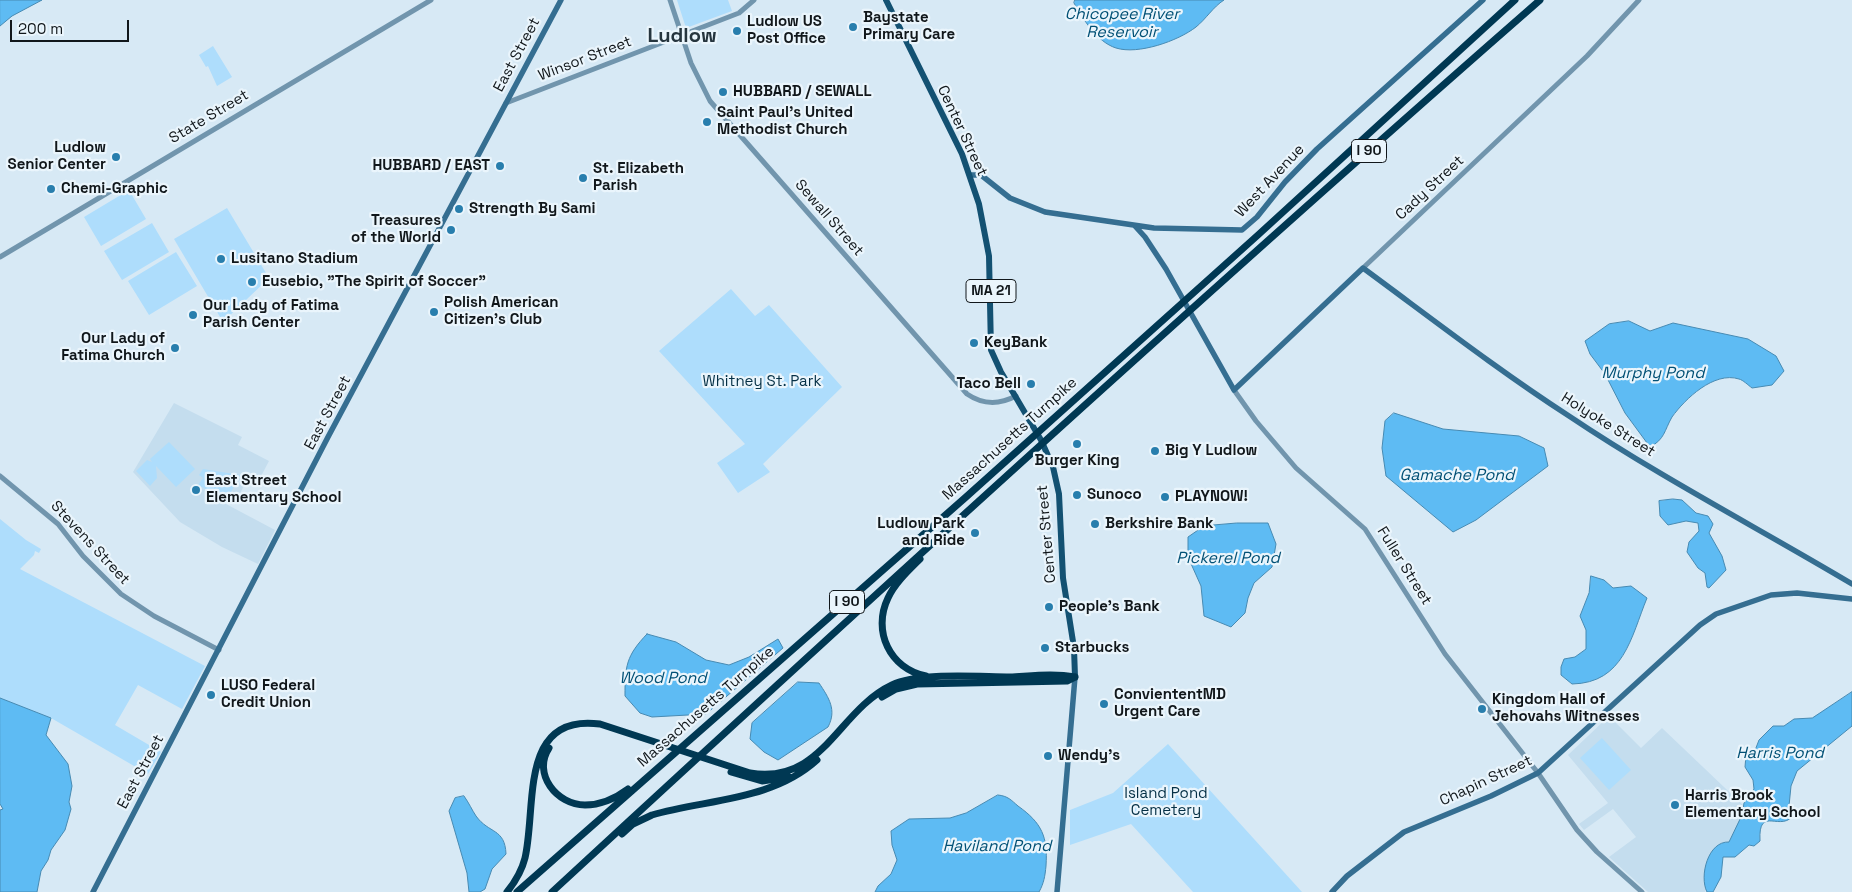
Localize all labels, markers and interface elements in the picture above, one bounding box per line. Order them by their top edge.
water label: Chicopee River Reservoir [1065,5,1179,43]
place label: Baystate Primary Care [863,9,955,44]
scale bar [12,10,131,42]
place label: Ludlow US Post Office [747,13,826,48]
street label: East Street [490,15,544,95]
text: 200 m [18,19,63,38]
marker: Baystate Primary Care [847,21,859,33]
district label: Ludlow [647,25,717,49]
marker: Ludlow US Post Office [731,25,743,37]
street label: Winsor Street [536,33,634,85]
place label: HUBBARD / SEWALL [733,83,872,101]
street label: Center Street [933,83,991,179]
street label: State Street [166,86,252,148]
marker: HUBBARD / SEWALL [717,86,729,98]
place label: Saint Paul’s United Methodist Church [717,104,853,139]
marker: Saint Paul’s United Methodist Church [701,116,713,128]
place label: Ludlow Senior Center [8,139,106,174]
road number: I 90 [1352,140,1386,162]
street label: West Avenue [1232,141,1308,221]
marker: Ludlow Senior Center [110,151,122,163]
street label: Cady Street [1392,152,1468,224]
place label: HUBBARD / EAST [372,157,490,175]
marker: HUBBARD / EAST [494,160,506,172]
place label: St. Elizabeth Parish [593,160,684,195]
marker: St. Elizabeth Parish [577,172,589,184]
street label: Sewall Street [791,176,867,260]
place label: Chemi-Graphic [61,180,168,198]
marker: Chemi-Graphic [45,183,57,195]
place label: Strength By Sami [469,200,596,218]
marker: Strength By Sami [453,203,465,215]
place label: Treasures of the World [351,212,441,247]
marker: Treasures of the World [445,224,457,236]
place label: Lusitano Stadium [231,250,358,268]
marker: Lusitano Stadium [215,253,227,265]
place label: Eusebio, "The Spirit of Soccer" [262,273,486,291]
marker: Eusebio, "The Spirit of Soccer" [246,276,258,288]
road number: MA 21 [966,280,1016,302]
place label: Polish American Citizen's Club [444,294,559,329]
place label: Our Lady of Fatima Parish Center [203,297,339,332]
marker: Polish American Citizen's Club [428,306,440,318]
marker: Our Lady of Fatima Parish Center [187,309,199,321]
place label: Our Lady of Fatima Church [61,330,165,365]
place label: KeyBank [984,334,1047,352]
marker: KeyBank [968,337,980,349]
marker: Our Lady of Fatima Church [169,342,181,354]
water label: Murphy Pond [1602,364,1704,384]
street label: East Street [301,373,355,453]
park label: Whitney St. Park [703,373,821,391]
street label: Massachusetts Turnpike [939,374,1081,504]
place label: Taco Bell [957,375,1021,393]
marker: Taco Bell [1025,378,1037,390]
street label: Holyoke Street [1558,389,1658,461]
marker: Burger King [1071,438,1083,450]
place label: Big Y Ludlow [1165,442,1257,460]
marker: Big Y Ludlow [1149,445,1161,457]
place label: Burger King [1034,452,1120,470]
water label: Gamache Pond [1400,466,1514,486]
place label: East Street Elementary School [206,472,341,507]
marker: East Street Elementary School [190,484,202,496]
street label: Center Street [1034,484,1060,584]
place label: Sunoco [1087,486,1142,504]
place label: PLAYNOW! [1175,488,1248,506]
marker: Sunoco [1071,489,1083,501]
marker: PLAYNOW! [1159,491,1171,503]
street label: Stevens Street [47,497,133,589]
place label: Ludlow Park and Ride [877,515,965,550]
place label: Berkshire Bank [1105,515,1213,533]
marker: Berkshire Bank [1089,518,1101,530]
street label: Fuller Street [1373,524,1435,608]
marker: Ludlow Park and Ride [969,527,981,539]
water label: Pickerel Pond [1176,549,1280,569]
road number: I 90 [830,590,864,614]
place label: People's Bank [1059,598,1160,616]
marker: People's Bank [1043,601,1055,613]
place label: Starbucks [1055,639,1129,657]
marker: Starbucks [1039,642,1051,654]
street label: Massachusetts Turnpike [634,643,778,771]
water label: Wood Pond [619,669,707,689]
place label: LUSO Federal Credit Union [221,677,315,712]
place label: ConviententMD Urgent Care [1114,686,1226,721]
marker: LUSO Federal Credit Union [205,689,217,701]
place label: Kingdom Hall of Jehovahs Witnesses [1492,691,1639,726]
marker: ConviententMD Urgent Care [1098,698,1110,710]
marker: Kingdom Hall of Jehovahs Witnesses [1476,703,1488,715]
street label: East Street [114,732,168,812]
water label: Harris Pond [1736,744,1824,764]
place label: Wendy's [1058,747,1120,765]
marker: Wendy's [1042,750,1054,762]
street label: Chapin Street [1437,752,1535,810]
park label: Island Pond Cemetery [1124,785,1208,820]
place label: Harris Brook Elementary School [1685,787,1820,822]
marker: Harris Brook Elementary School [1669,799,1681,811]
water label: Haviland Pond [943,837,1051,857]

